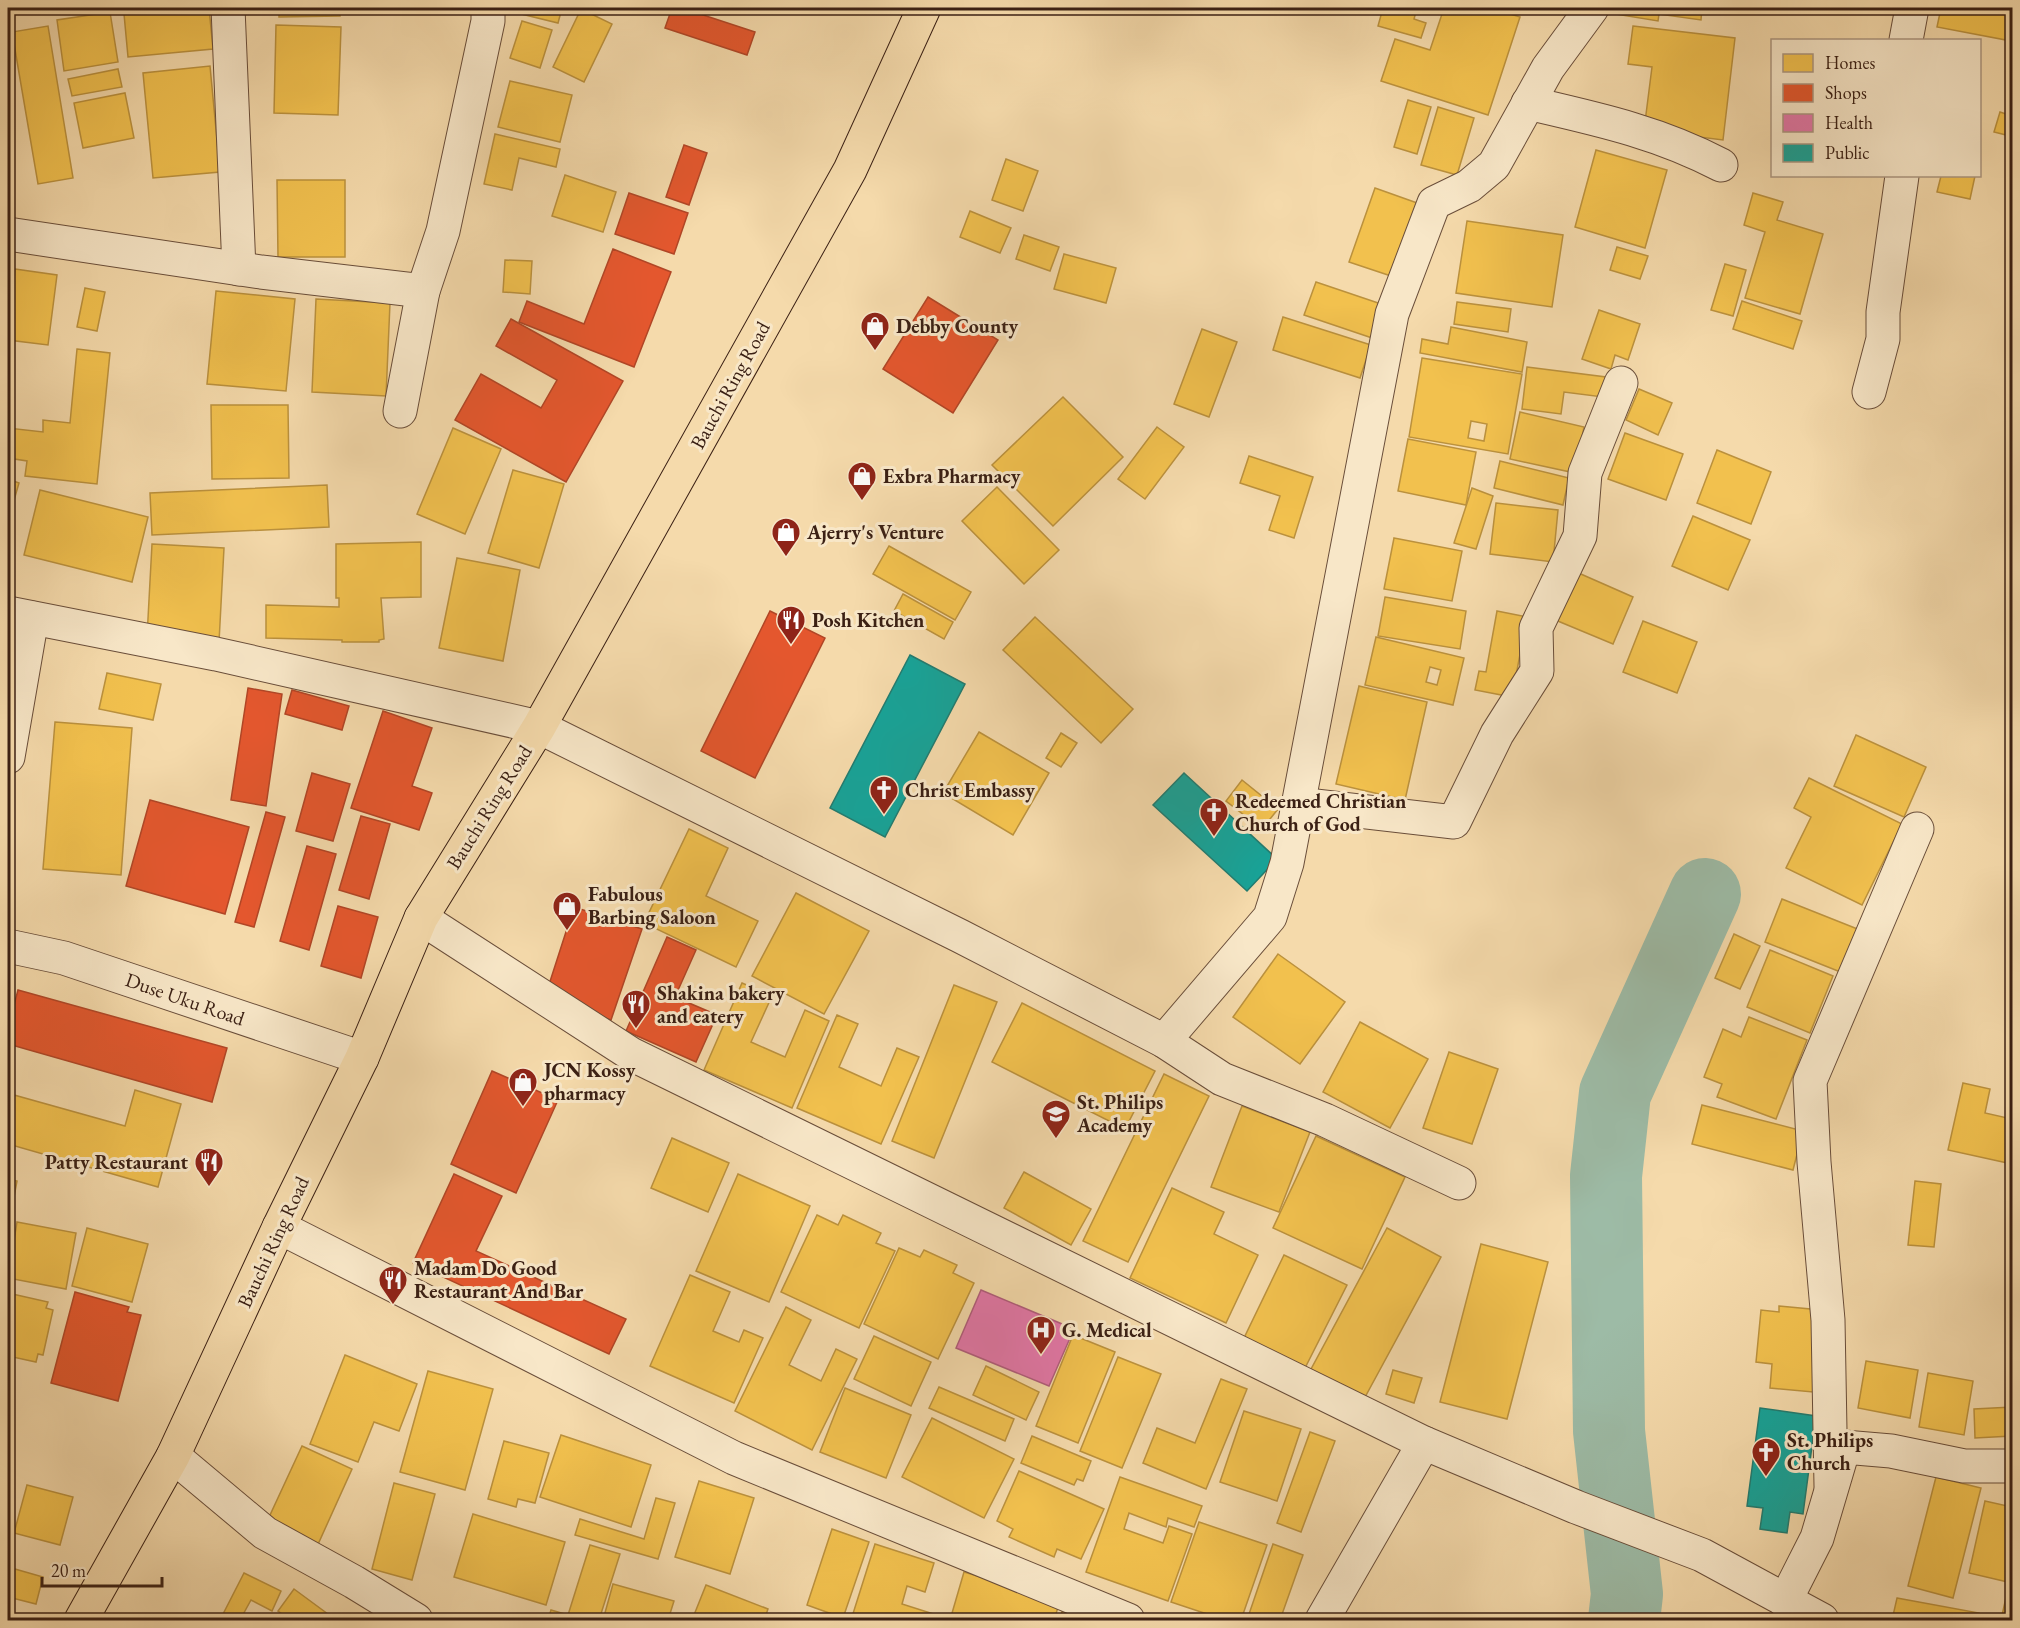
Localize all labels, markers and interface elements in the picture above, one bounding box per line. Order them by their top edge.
legend [1771,39,1981,177]
text: Homes [1825,51,1876,74]
text: Shops [1825,81,1867,104]
text: Health [1825,111,1873,134]
text: Public [1825,141,1869,164]
shop icon: Debby County [859,310,891,352]
place label: Debby County [896,313,1018,339]
street label: Bauchi Ring Road [684,316,776,453]
shop icon: Exbra Pharmacy [846,460,878,502]
place label: Exbra Pharmacy [883,463,1021,489]
shop icon: Ajerry's Venture [770,516,802,558]
place label: Ajerry's Venture [806,519,944,545]
restaurant icon: Posh Kitchen [775,604,807,646]
place label: Posh Kitchen [812,607,924,633]
street label: Bauchi Ring Road [440,739,538,874]
church icon: Christ Embassy [868,774,900,816]
place label: Christ Embassy [905,777,1035,803]
place label: Redeemed Christian Church of God [1235,788,1406,837]
church icon: Redeemed Christian Church of God [1198,796,1230,838]
place label: Fabulous Barbing Saloon [588,881,716,930]
shop icon: Fabulous Barbing Saloon [551,890,583,932]
street label: Duse Uku Road [122,966,249,1032]
place label: Shakina bakery and eatery [657,980,785,1029]
restaurant icon: Shakina bakery and eatery [620,988,652,1030]
place label: JCN Kossy pharmacy [542,1057,636,1106]
shop icon: JCN Kossy pharmacy [507,1066,539,1108]
place label: St. Philips Academy [1076,1089,1163,1138]
school or university icon: St. Philips Academy [1040,1098,1072,1140]
restaurant icon: Patty Restaurant [193,1146,225,1188]
place label: Patty Restaurant [45,1149,188,1175]
street label: Bauchi Ring Road [231,1171,315,1312]
place label: Madam Do Good Restaurant And Bar [414,1255,584,1304]
restaurant icon: Madam Do Good Restaurant And Bar [377,1264,409,1306]
hospital icon: G. Medical [1025,1314,1057,1356]
place label: G. Medical [1062,1317,1152,1343]
place label: St. Philips Church [1787,1427,1873,1476]
church icon: St. Philips Church [1750,1436,1782,1478]
scale bar [42,1550,162,1588]
text: 20 m [51,1559,86,1582]

